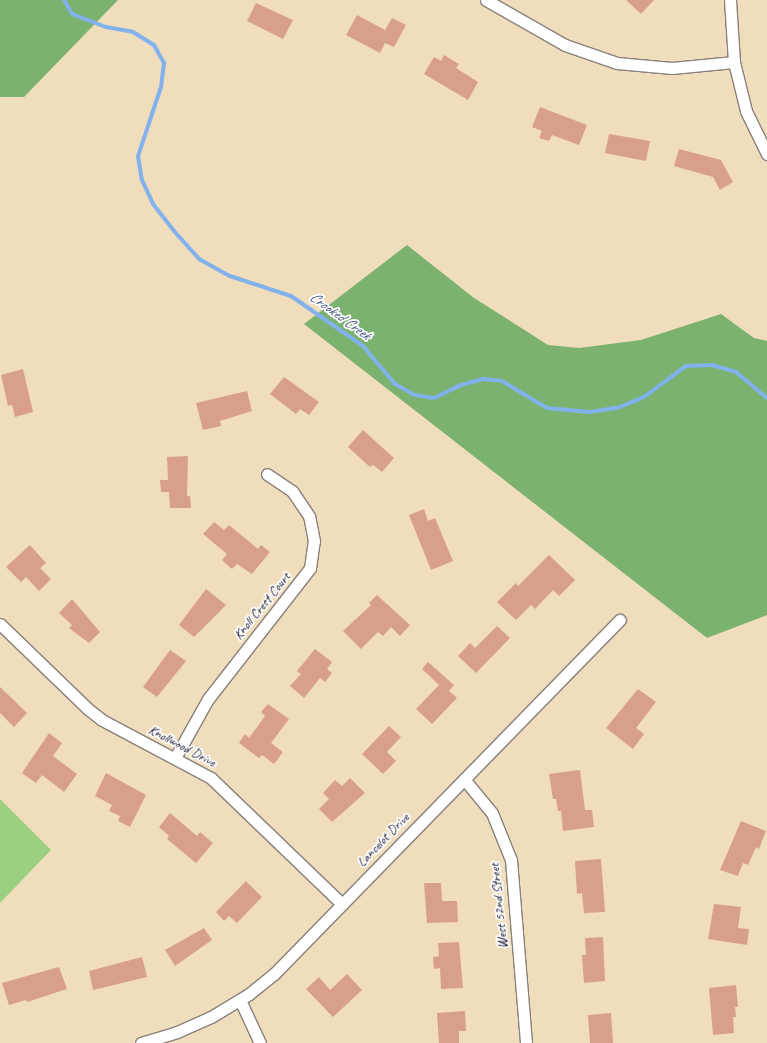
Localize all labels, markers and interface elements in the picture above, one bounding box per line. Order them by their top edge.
water label: Crooked Creek [306,288,374,344]
street label: Knoll Crest Court [230,569,294,643]
street label: Knollwood Drive [146,721,218,771]
street label: Lancelot Drive [353,810,413,870]
street label: West 52nd Street [486,862,512,950]

